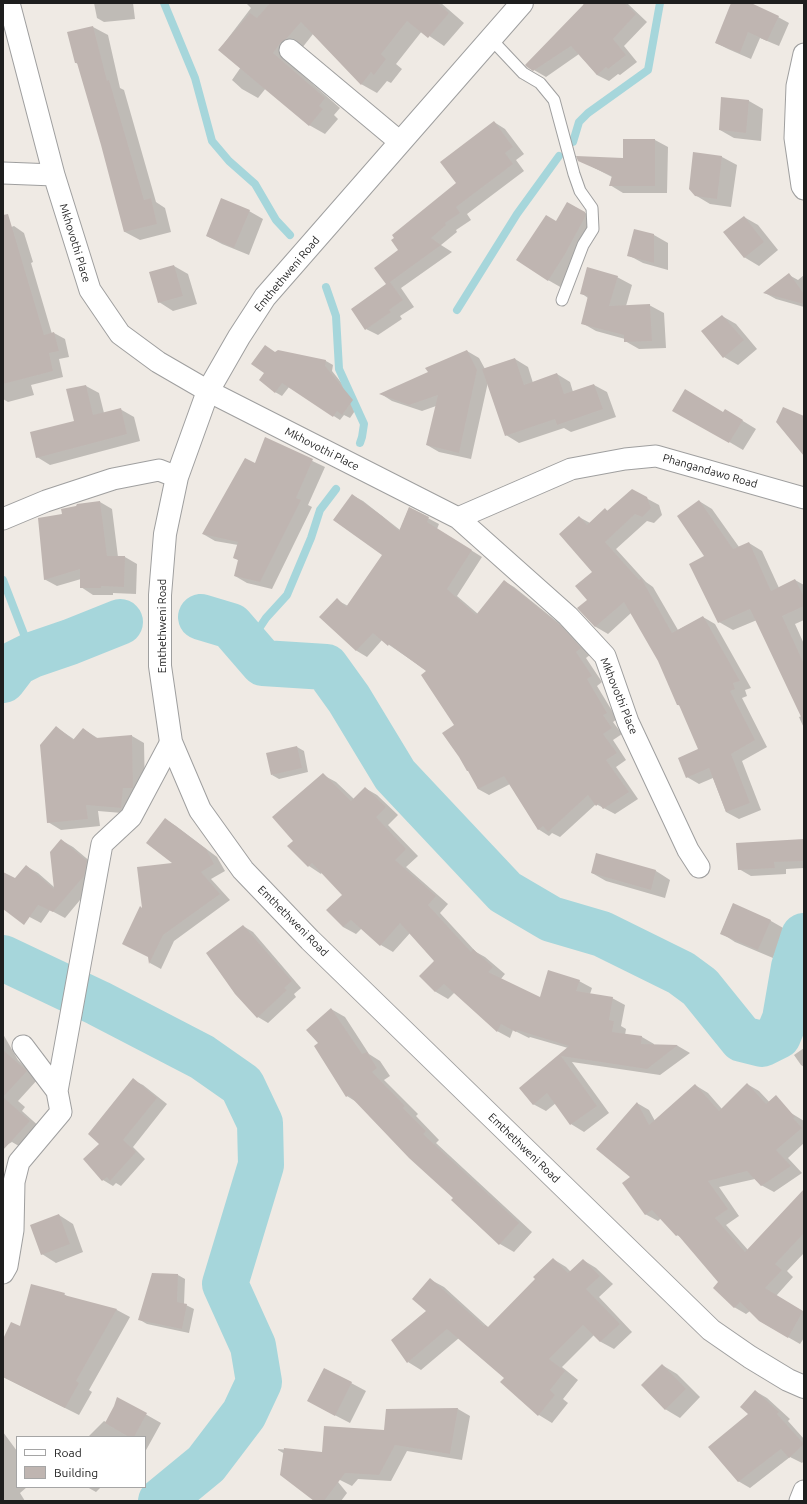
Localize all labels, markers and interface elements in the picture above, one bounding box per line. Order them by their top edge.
street label: Mkhovothi Place [57,202,93,284]
street label: Emthethweni Road [252,234,322,314]
street label: Mkhovothi Place [283,425,361,473]
street label: Phangandawo Road [661,451,759,491]
street label: Emthethweni Road [155,579,169,673]
street label: Mkhovothi Place [598,656,640,736]
street label: Emthethweni Road [255,883,331,959]
street label: Emthethweni Road [485,1110,563,1186]
legend [16,1436,146,1488]
text: Road [54,1446,82,1459]
text: Building [54,1466,98,1479]

